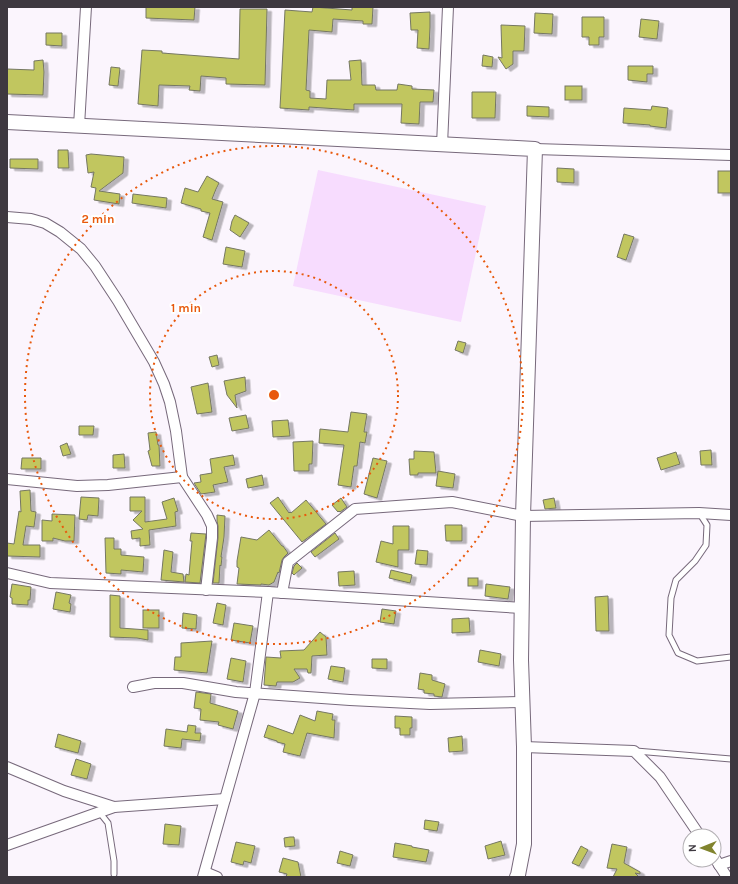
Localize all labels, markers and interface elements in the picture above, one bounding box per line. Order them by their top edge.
text: 2 min [81,212,115,226]
text: 1 min [171,301,201,315]
centre of rings [267,388,281,402]
north arrow [682,828,722,868]
text: N [686,844,699,852]

